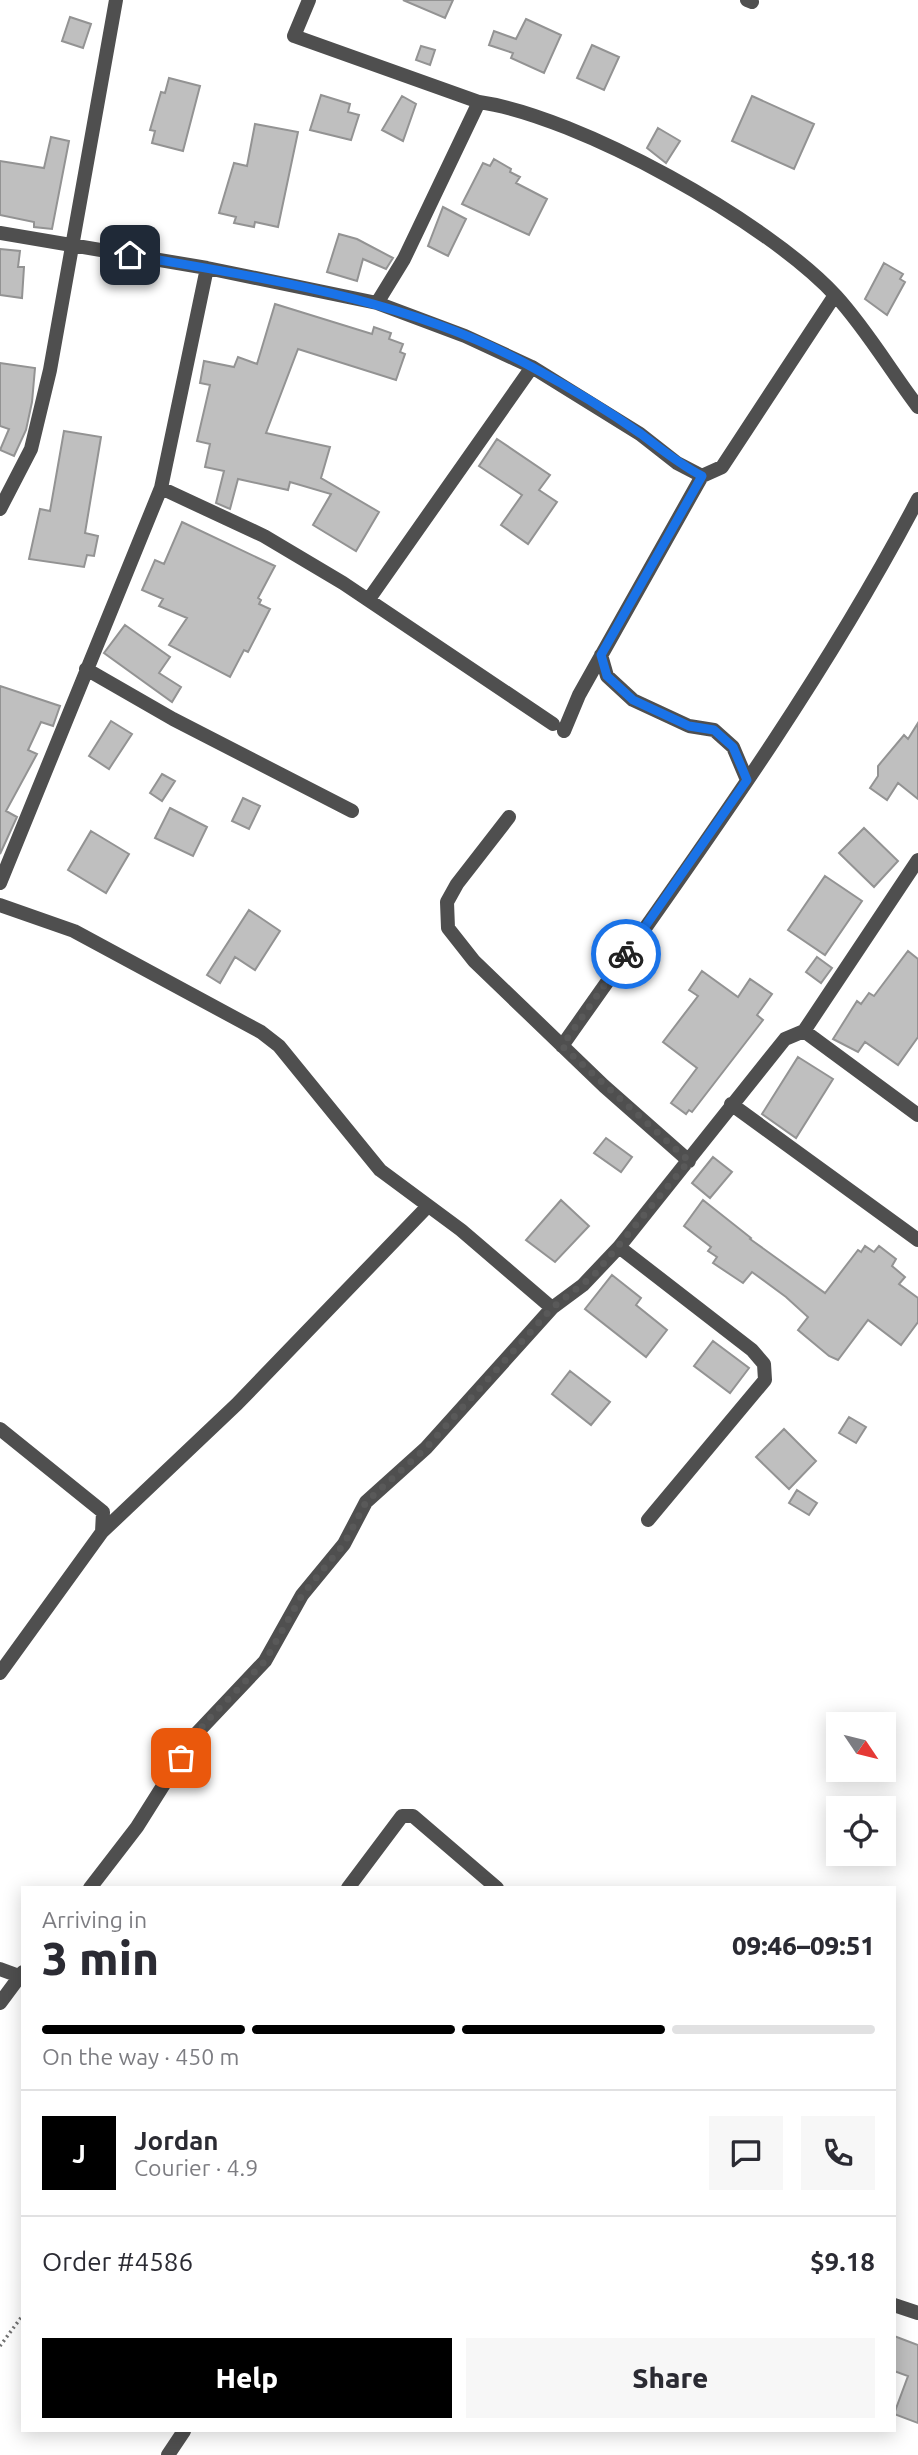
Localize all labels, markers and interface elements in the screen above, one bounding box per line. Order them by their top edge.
pin [100,225,160,285]
icon: home [111,236,149,274]
courier [591,919,661,989]
icon: bike [607,935,645,973]
north arrow [826,1712,896,1782]
map controls [826,1712,896,1866]
pin [151,1728,211,1788]
icon: bag [162,1739,200,1777]
button: locate [826,1796,896,1866]
text: Arriving in [42,1907,147,1932]
text: 09:46–09:51 [732,1931,875,1960]
text: 3 min [42,1932,159,1984]
text: On the way · 450 m [42,2044,239,2069]
button: chat [709,2116,783,2190]
button: phone [801,2116,875,2190]
text: Jordan [134,2126,219,2155]
text: J [72,2139,86,2168]
text: Courier · 4.9 [134,2155,258,2180]
text: Order #4586 [42,2247,193,2276]
text: $9.18 [810,2247,875,2276]
button: Help [42,2338,452,2418]
button: Share [466,2338,875,2418]

